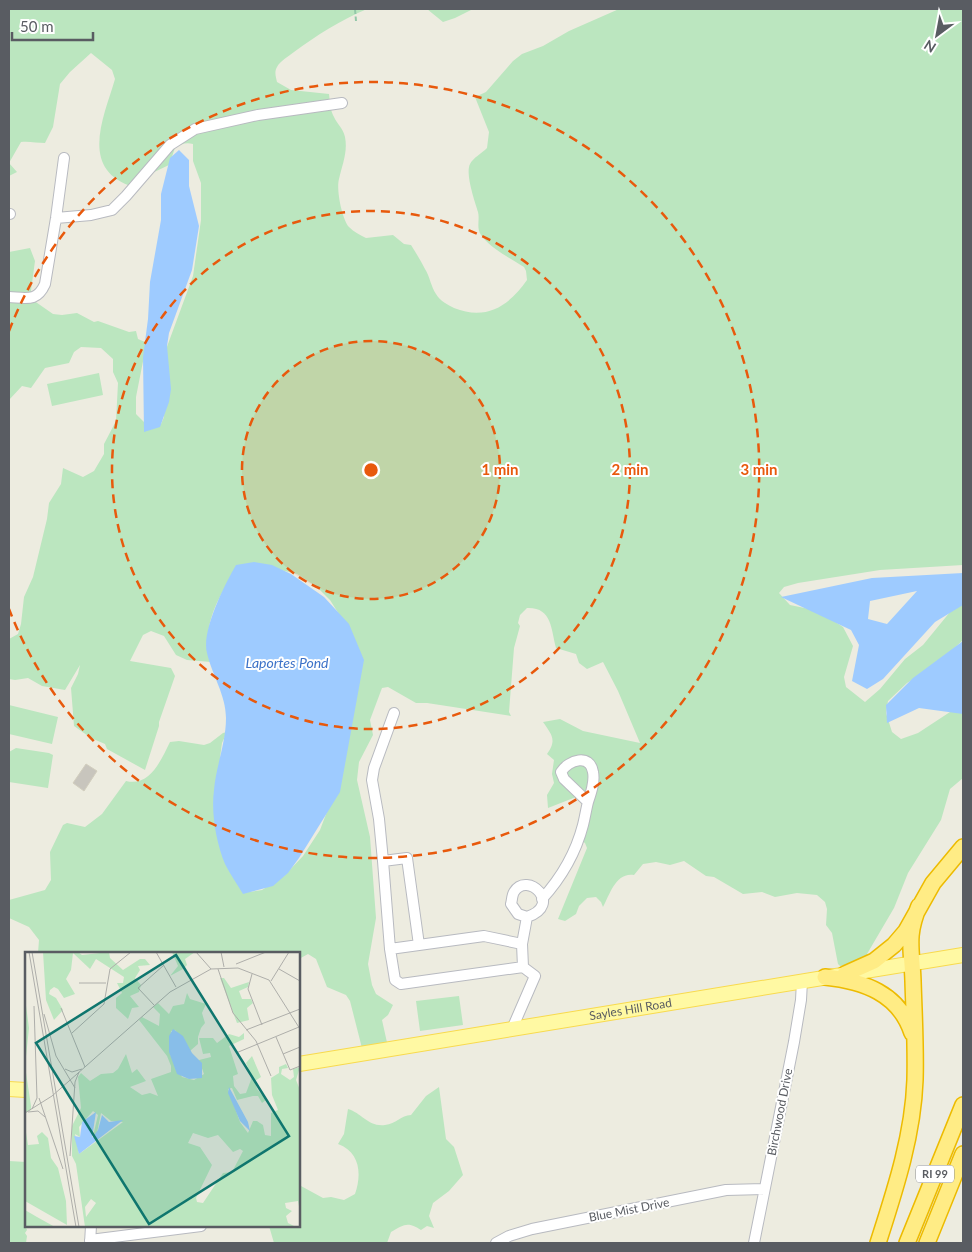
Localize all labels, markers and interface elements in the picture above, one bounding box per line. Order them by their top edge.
scale bar [12,10,94,42]
north arrow [912,10,962,60]
text: 50 m [20,17,54,35]
text: N [921,36,939,57]
text: 1 min [481,460,519,478]
text: 2 min [611,460,649,478]
text: 3 min [740,460,778,478]
centre of rings [362,461,380,479]
water label: Laportes Pond [245,654,329,671]
inset map [25,952,300,1227]
street label: Sayles Hill Road [588,995,673,1023]
street label: Birchwood Drive [764,1067,795,1157]
road number: RI 99 [916,1166,954,1182]
street label: Blue Mist Drive [587,1194,670,1225]

